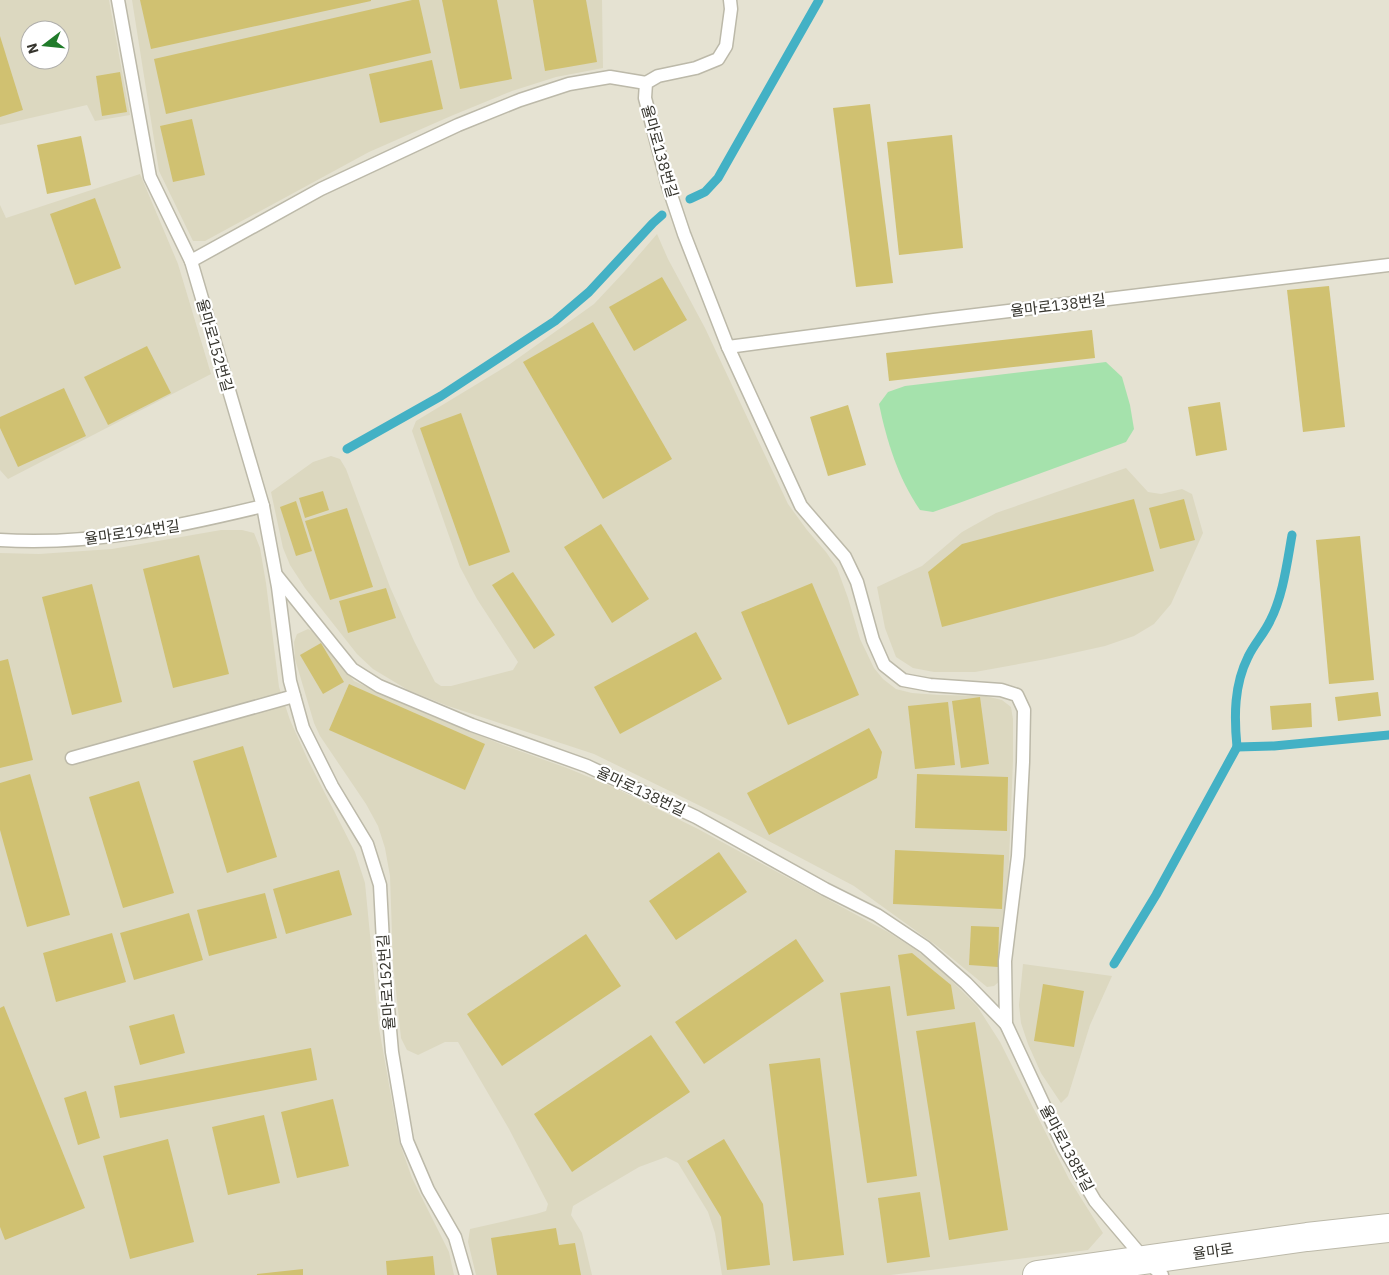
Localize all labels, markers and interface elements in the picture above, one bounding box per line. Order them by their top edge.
north arrow [20,20,70,70]
text: N [22,41,43,56]
street label: 율마로138번길 [638,102,682,200]
street label: 율마로138번길 [1009,290,1107,320]
street label: 율마로152번길 [193,296,237,394]
street label: 율마로194번길 [83,516,181,548]
street label: 율마로138번길 [593,762,689,820]
street label: 율마로152번길 [373,933,399,1031]
street label: 율마로138번길 [1036,1101,1098,1195]
street label: 율마로 [1191,1239,1235,1263]

